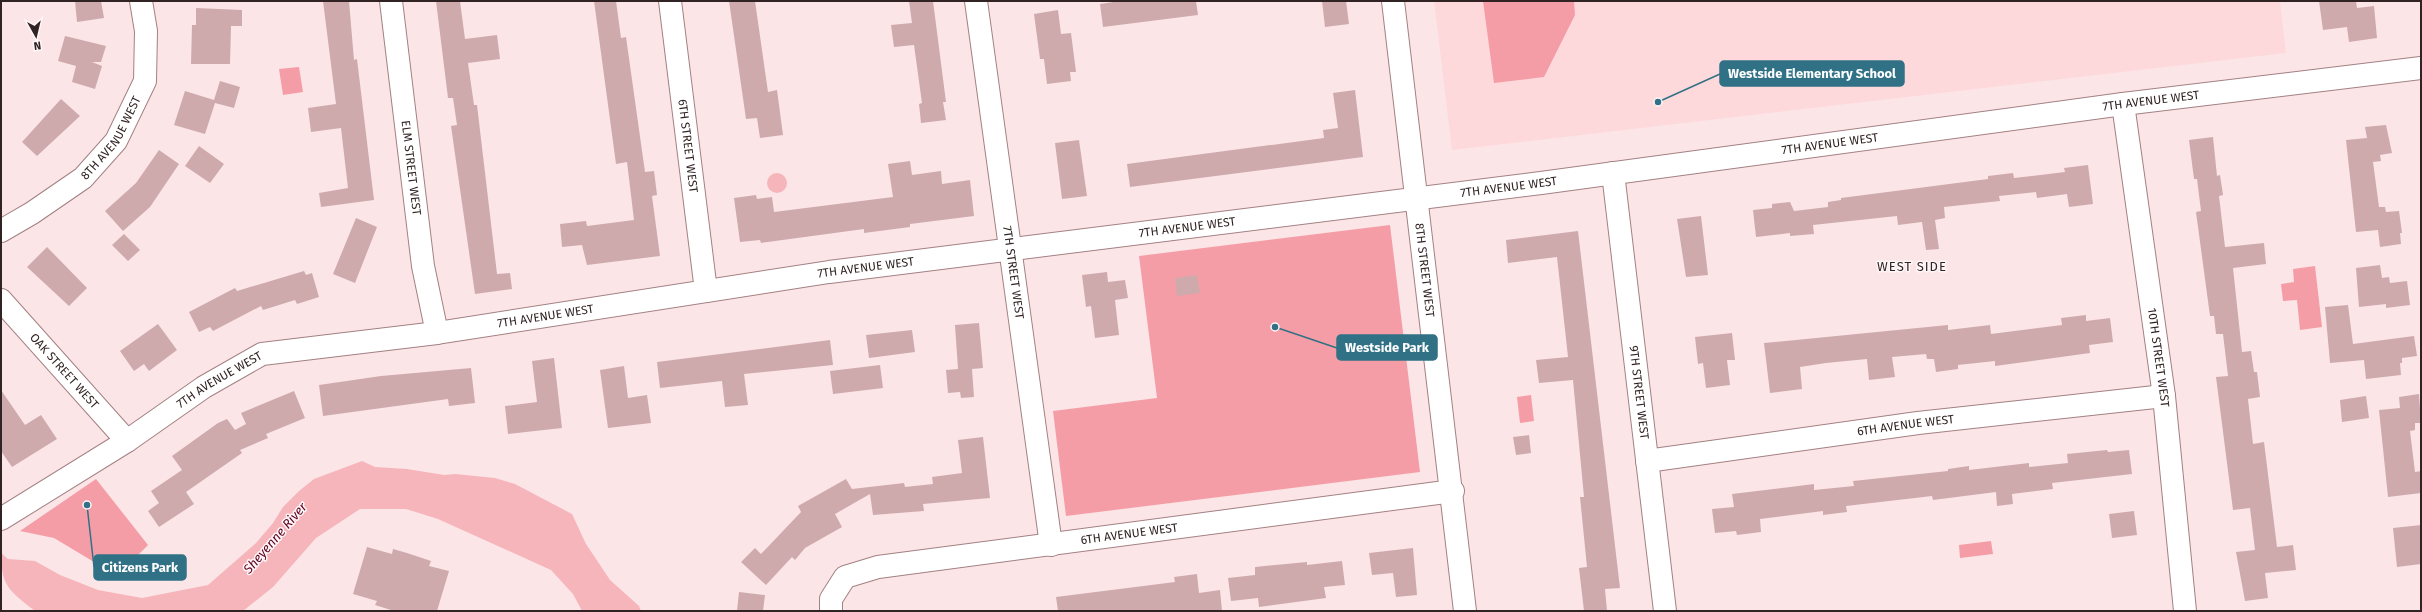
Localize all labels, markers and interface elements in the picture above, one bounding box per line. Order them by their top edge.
north arrow [16,16,56,56]
text: N [33,38,42,52]
callout: Westside Elementary School [1720,61,1904,86]
text: Westside Elementary School [1728,66,1896,81]
street label: 7TH AVENUE WEST [2102,88,2201,114]
street label: 8TH AVENUE WEST [78,93,144,183]
street label: 6TH STREET WEST [675,98,701,194]
street label: ELM STREET WEST [398,120,424,217]
street label: 7TH AVENUE WEST [1781,130,1880,157]
street label: 7TH AVENUE WEST [1460,174,1559,200]
street label: 7TH AVENUE WEST [1138,214,1237,240]
street label: 8TH STREET WEST [1412,222,1437,319]
street label: 7TH STREET WEST [1000,225,1027,321]
street label: 7TH AVENUE WEST [817,254,916,281]
district label: WEST SIDE [1877,259,1947,274]
street label: 7TH AVENUE WEST [496,302,595,331]
street label: 10TH STREET WEST [2145,307,2172,408]
street label: OAK STREET WEST [27,330,102,412]
callout: Westside Park [1337,335,1437,360]
text: Westside Park [1345,340,1430,355]
street label: 9TH STREET WEST [1627,345,1652,441]
street label: 7TH AVENUE WEST [174,348,265,411]
street label: 6TH AVENUE WEST [1856,412,1956,438]
water label: Sheyenne River [240,499,310,577]
street label: 6TH AVENUE WEST [1080,520,1179,547]
callout: Citizens Park [94,555,186,580]
text: Citizens Park [102,560,179,575]

